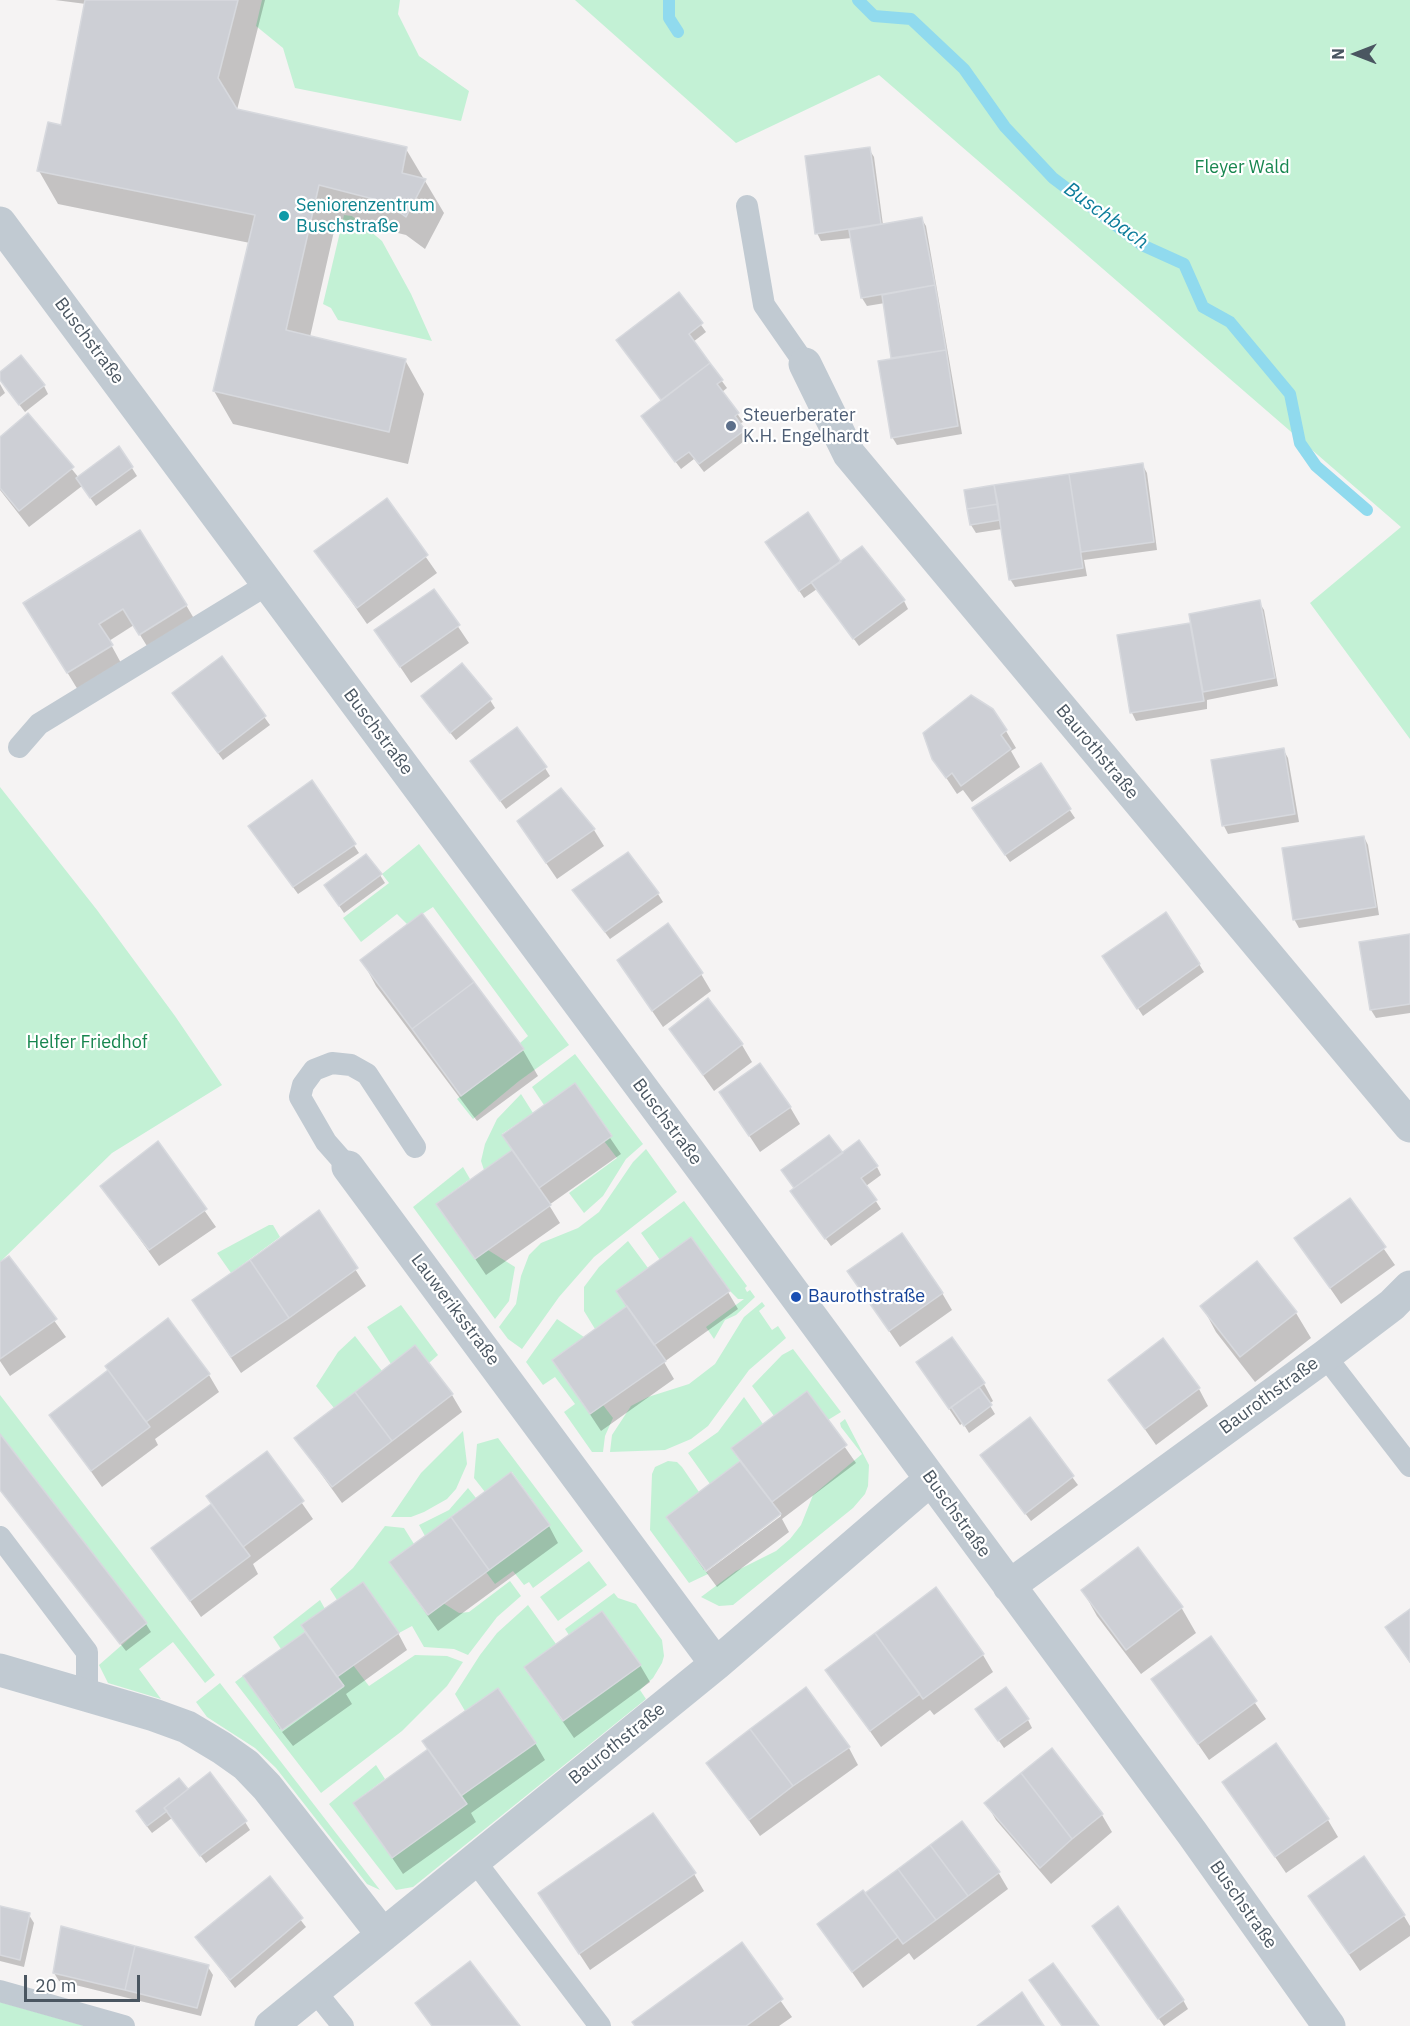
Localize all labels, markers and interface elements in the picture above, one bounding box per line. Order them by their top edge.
north arrow [1326,24,1386,84]
text: N [1328,48,1348,60]
park label: Fleyer Wald [1194,157,1290,179]
water label: Buschbach [1059,177,1153,255]
place label: Seniorenzentrum Buschstraße [296,195,435,238]
marker: Seniorenzentrum Buschstraße [277,209,291,223]
street label: Buschstraße [50,294,128,388]
place label: Steuerberater K.H. Engelhardt [743,405,869,448]
marker: Steuerberater K.H. Engelhardt [724,419,738,433]
street label: Buschstraße [339,685,417,779]
street label: Baurothstraße [1051,700,1143,804]
park label: Helfer Friedhof [26,1032,148,1054]
street label: Buschstraße [628,1075,706,1169]
street label: Lauweriksstraße [406,1250,504,1370]
place label: Baurothstraße [808,1286,925,1308]
marker: Baurothstraße [789,1290,803,1304]
street label: Baurothstraße [1215,1353,1323,1439]
street label: Buschstraße [917,1466,995,1562]
street label: Baurothstraße [565,1699,669,1789]
street label: Buschstraße [1205,1857,1281,1953]
scale bar [27,1963,142,2001]
text: 20 m [35,1974,77,1997]

